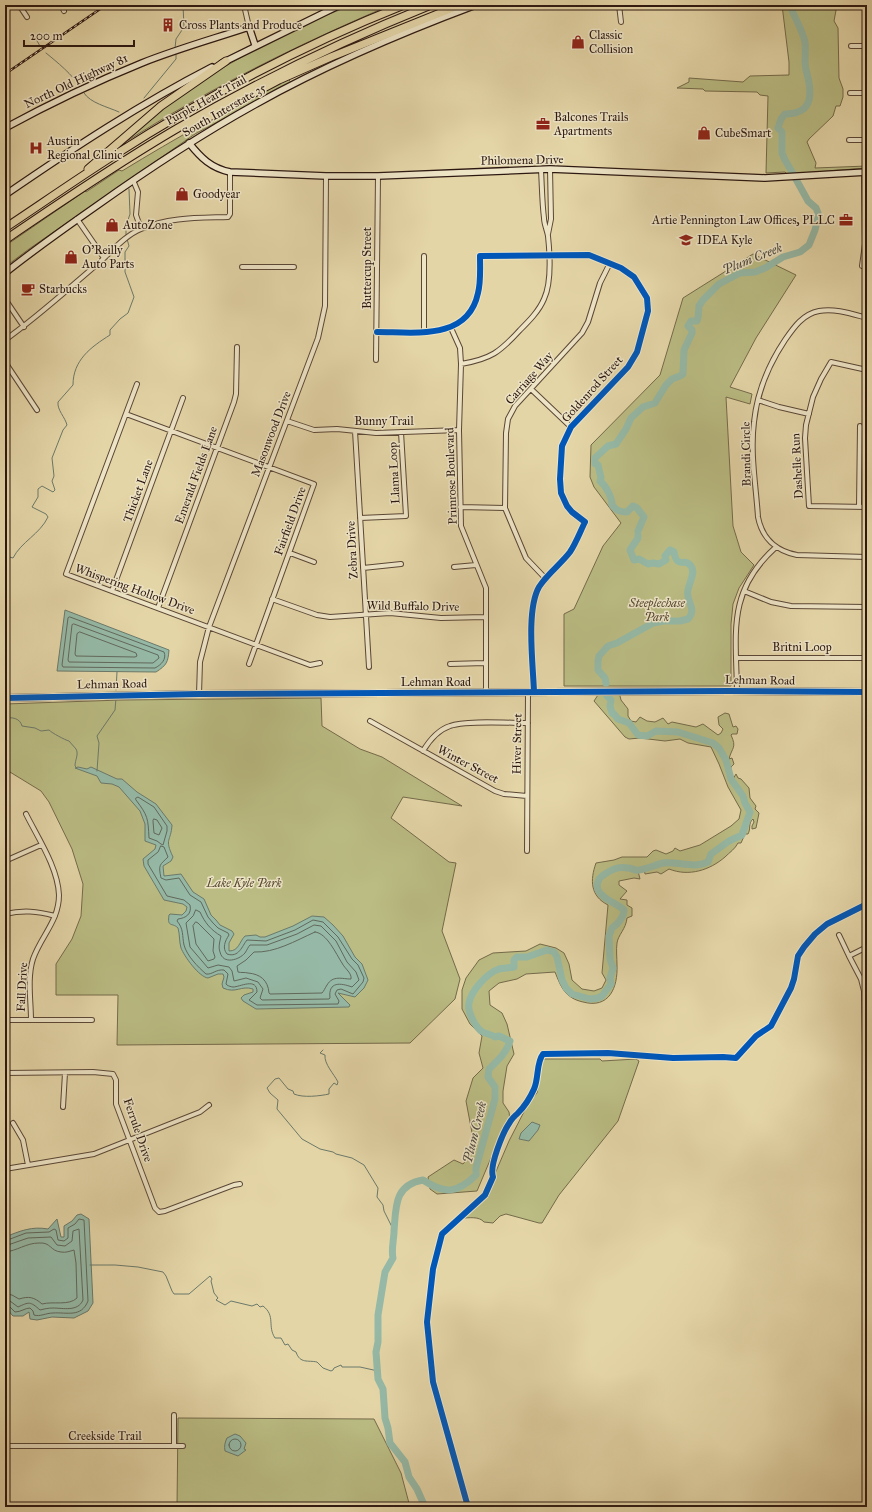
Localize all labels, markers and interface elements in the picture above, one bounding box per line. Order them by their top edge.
building icon: Cross Plants and Produce [160,17,176,33]
place label: Cross Plants and Produce [179,18,302,32]
scale bar [24,22,134,48]
place label: Classic Collision [589,28,634,56]
text: 200 m [30,29,63,43]
shop icon: Classic Collision [570,34,586,50]
street label: North Old Highway 81 [22,51,131,112]
street label: Purple Heart Trail [163,72,249,128]
street label: South Interstate 35 [180,80,269,140]
place label: Balcones Trails Apartments [553,110,628,138]
office icon: Balcones Trails Apartments [535,116,551,132]
shop icon: CubeSmart [696,125,712,141]
place label: CubeSmart [715,126,772,140]
place label: Austin Regional Clinic [46,134,122,163]
hospital icon: Austin Regional Clinic [28,140,44,156]
street label: Philomena Drive [480,152,564,168]
shop icon: Goodyear [174,186,190,202]
place label: Goodyear [193,187,241,201]
office icon: Artie Pennington Law Offices, PLLC [838,212,854,228]
place label: Artie Pennington Law Offices, PLLC [651,213,835,228]
shop icon: AutoZone [104,217,120,233]
place label: AutoZone [122,218,173,232]
street label: Buttercup Street [360,226,374,309]
school or university icon: IDEA Kyle [678,232,694,248]
place label: IDEA Kyle [697,233,753,247]
water label: Plum Creek [720,240,785,278]
place label: O'Reilly Auto Parts [81,243,134,271]
shop icon: O'Reilly Auto Parts [63,249,79,265]
cafe icon: Starbucks [20,281,36,297]
place label: Starbucks [39,282,87,296]
street label: Carriage Way [502,349,557,408]
street label: Goldenrod Street [558,352,626,425]
street label: Masonwood Drive [248,389,294,479]
street label: Bunny Trail [354,414,414,428]
street label: Brandi Circle [738,421,754,487]
street label: Emerald Fields Lane [172,424,220,526]
street label: Primrose Boulevard [442,427,460,525]
street label: Dashelle Run [788,432,806,499]
street label: Llama Loop [385,442,403,504]
street label: Thicket Lane [120,458,156,524]
street label: Fairfield Drive [271,485,309,557]
street label: Zebra Drive [343,521,361,579]
street label: Whispering Hollow Drive [73,561,197,618]
park label: Steeplechase Park [628,596,686,624]
street label: Wild Buffalo Drive [367,598,459,614]
street label: Britni Loop [772,640,832,654]
street label: Lehman Road [725,672,795,688]
street label: Lehman Road [401,675,471,689]
street label: Lehman Road [77,676,147,692]
street label: Hiver Street [509,713,525,775]
street label: Winter Street [435,742,502,786]
park label: Lake Kyle Park [205,876,282,890]
street label: Fall Drive [14,962,30,1012]
street label: Ferrule Drive [121,1096,155,1164]
water label: Plum Creek [460,1100,490,1165]
street label: Creekside Trail [68,1429,142,1443]

